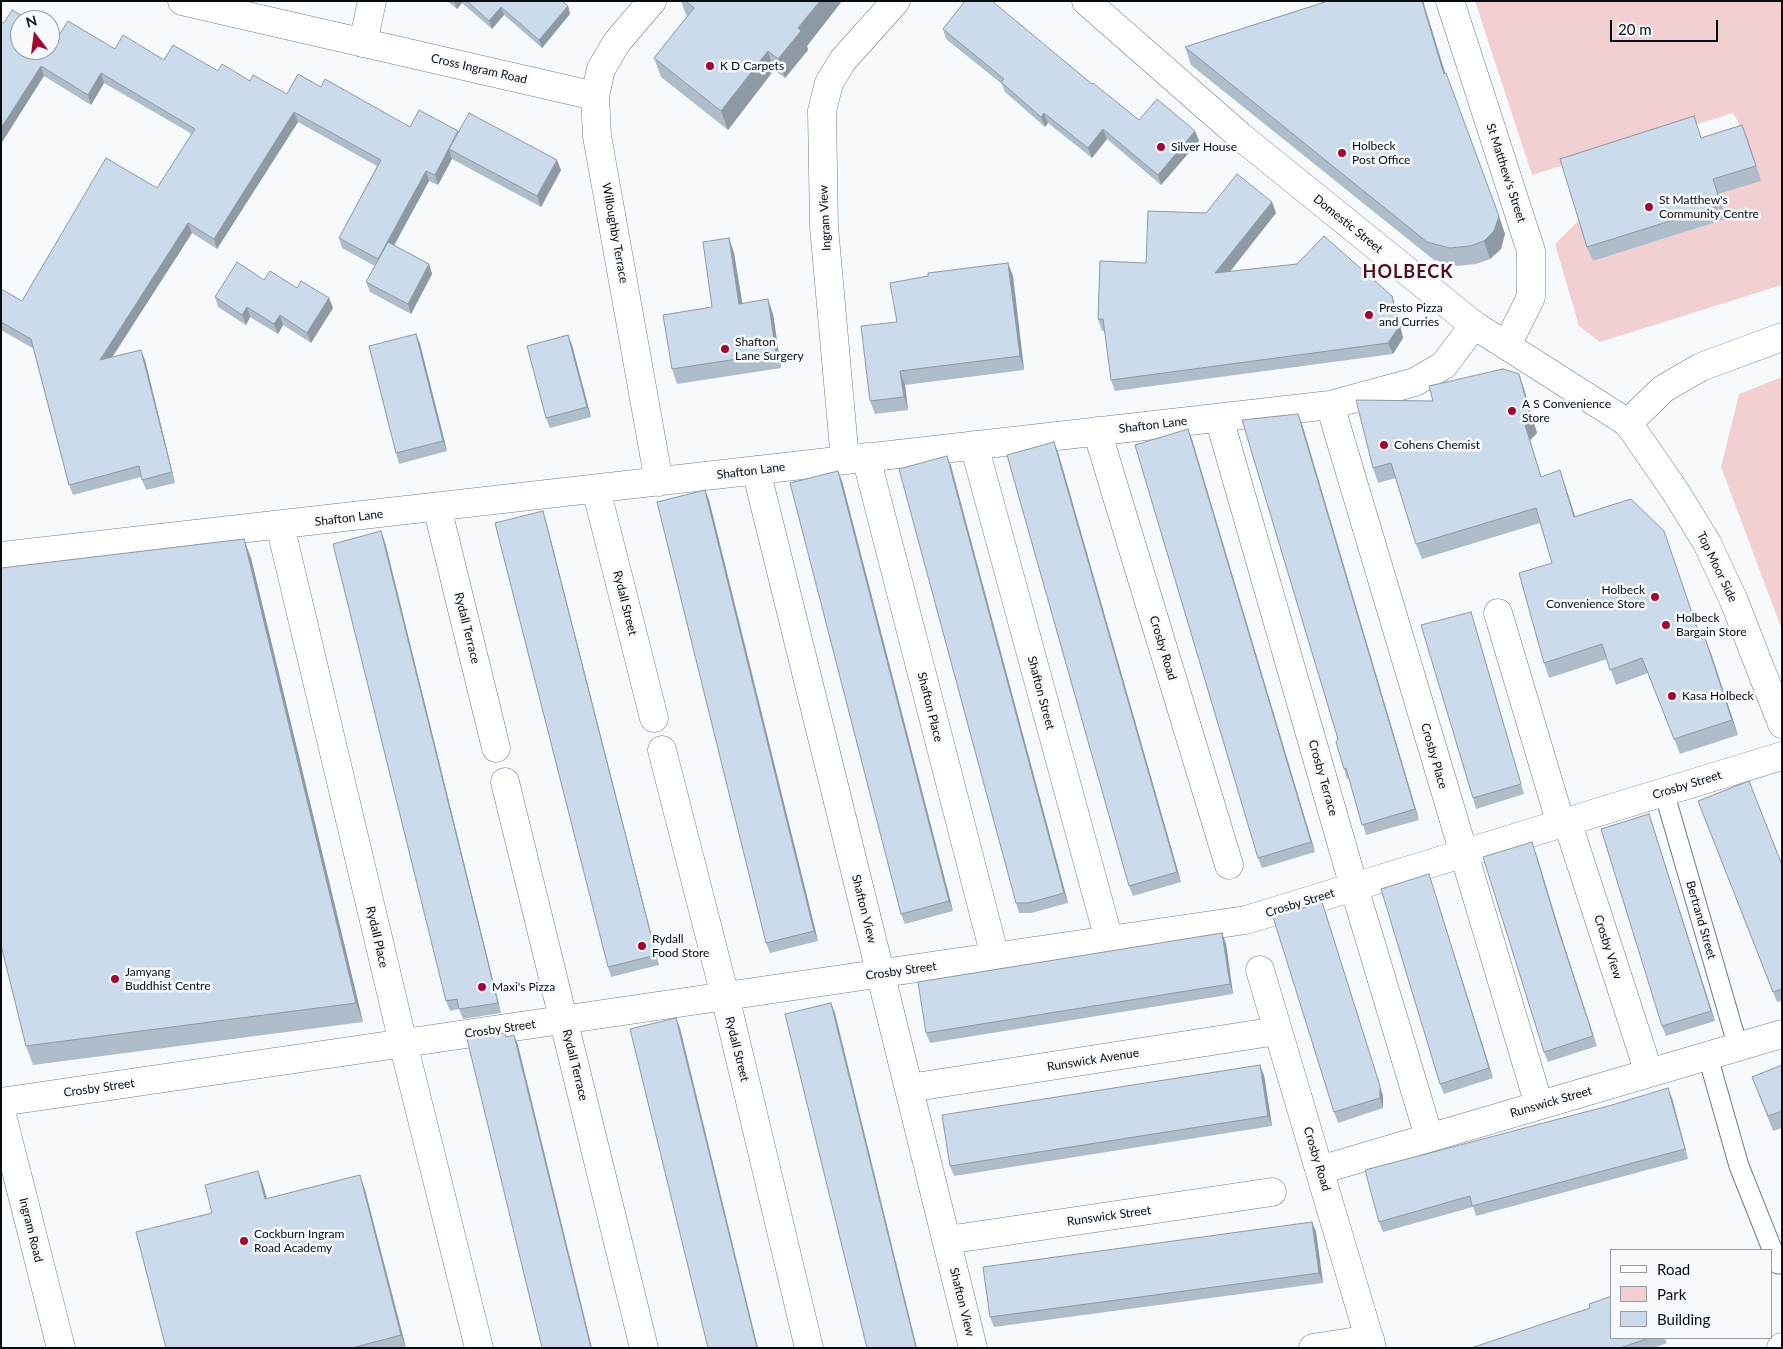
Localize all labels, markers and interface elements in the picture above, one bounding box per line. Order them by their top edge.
north arrow [10,10,60,60]
scale bar [1613,10,1720,42]
text: N [24,11,39,31]
text: 20 m [1618,20,1652,38]
street label: Cross Ingram Road [429,51,529,87]
place label: K D Carpets [720,59,784,73]
marker: K D Carpets [704,60,716,72]
street label: St Matthew's Street [1483,122,1529,224]
place label: Holbeck Post Office [1352,139,1410,167]
place label: Silver House [1171,140,1237,154]
marker: Silver House [1155,141,1167,153]
marker: Holbeck Post Office [1336,147,1348,159]
street label: Willoughby Terrace [599,182,631,284]
street label: Ingram View [816,185,834,251]
street label: Domestic Street [1310,192,1386,256]
place label: St Matthew's Community Centre [1659,193,1759,221]
marker: St Matthew's Community Centre [1643,201,1655,213]
district label: HOLBECK [1362,261,1454,283]
place label: Presto Pizza and Curries [1379,301,1443,329]
marker: Presto Pizza and Curries [1363,309,1375,321]
place label: Shafton Lane Surgery [735,335,804,363]
marker: Shafton Lane Surgery [719,343,731,355]
place label: A S Convenience Store [1522,397,1611,425]
marker: A S Convenience Store [1506,405,1518,417]
street label: Shafton Lane [1118,414,1188,436]
place label: Cohens Chemist [1394,438,1480,452]
marker: Cohens Chemist [1378,439,1390,451]
street label: Shafton Lane [716,460,786,482]
street label: Shafton Lane [314,507,384,529]
street label: Top Moor Side [1694,529,1740,605]
street label: Rydall Street [610,569,640,637]
place label: Holbeck Convenience Store [1546,583,1645,611]
street label: Rydall Terrace [451,591,483,665]
marker: Holbeck Convenience Store [1649,591,1661,603]
place label: Holbeck Bargain Store [1676,611,1746,639]
street label: Crosby Road [1146,614,1180,682]
marker: Holbeck Bargain Store [1660,619,1672,631]
street label: Shafton Street [1024,655,1058,731]
street label: Shafton Place [914,670,946,744]
place label: Kasa Holbeck [1682,689,1754,703]
marker: Kasa Holbeck [1666,690,1678,702]
street label: Crosby Place [1418,721,1450,791]
street label: Crosby Terrace [1305,738,1341,818]
street label: Crosby Street [1651,768,1723,802]
street label: Shafton View [848,873,880,945]
street label: Bertrand Street [1683,879,1719,961]
street label: Crosby Street [1264,886,1336,920]
street label: Rydall Place [363,905,391,969]
street label: Crosby View [1591,913,1625,981]
place label: Rydall Food Store [652,932,709,960]
marker: Rydall Food Store [636,940,648,952]
street label: Crosby Street [865,959,937,983]
place label: Jamyang Buddhist Centre [125,965,211,993]
marker: Jamyang Buddhist Centre [109,973,121,985]
place label: Maxi's Pizza [492,980,555,994]
marker: Maxi's Pizza [476,981,488,993]
street label: Rydall Street [722,1015,752,1083]
street label: Crosby Street [464,1017,536,1041]
street label: Rydall Terrace [559,1028,591,1102]
street label: Runswick Avenue [1046,1046,1140,1074]
street label: Crosby Street [63,1076,135,1100]
street label: Runswick Street [1508,1083,1594,1121]
street label: Crosby Road [1300,1125,1334,1193]
street label: Ingram Road [16,1196,46,1264]
street label: Runswick Street [1066,1203,1152,1229]
place label: Cockburn Ingram Road Academy [254,1227,344,1255]
marker: Cockburn Ingram Road Academy [238,1235,250,1247]
legend [1610,1249,1773,1339]
text: Road [1657,1260,1690,1278]
street label: Shafton View [946,1266,978,1338]
text: Park [1657,1285,1686,1303]
text: Building [1657,1310,1710,1328]

